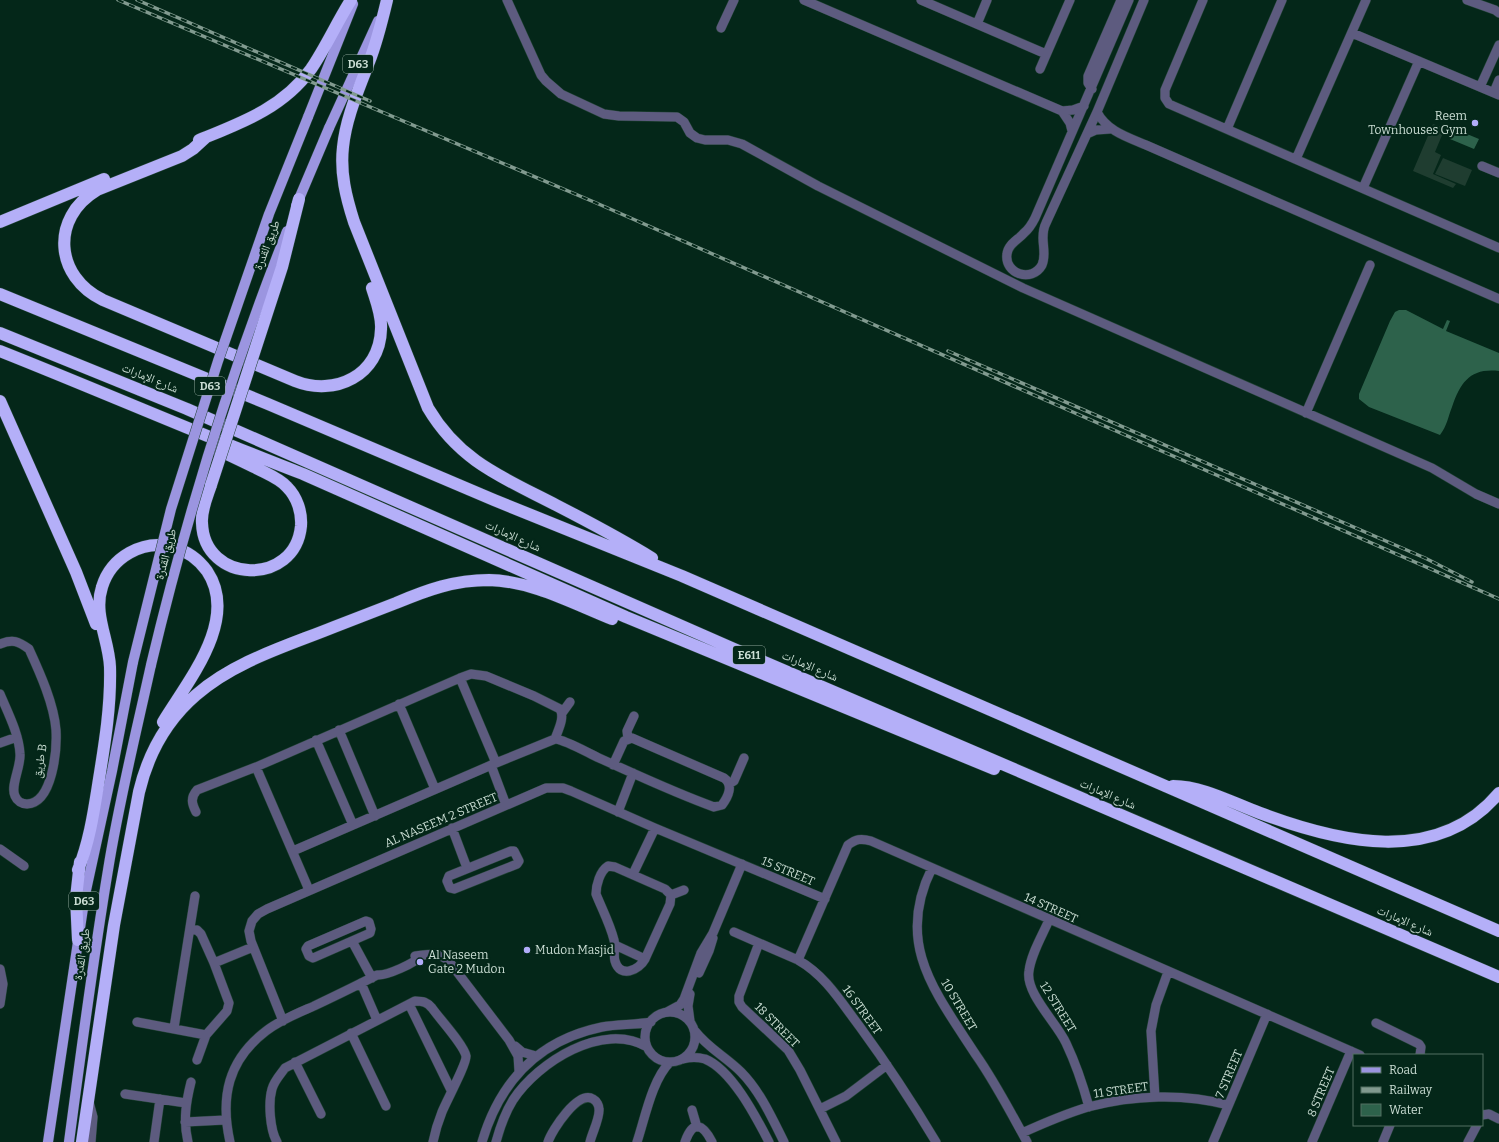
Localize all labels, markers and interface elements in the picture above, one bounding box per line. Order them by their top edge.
road number: D63 [343,55,373,73]
place label: Reem Townhouses Gym [1368,109,1468,137]
marker: Reem Townhouses Gym [1470,118,1480,128]
street label: طريق القدرة [251,218,283,272]
street label: شارع الإمارات [119,360,180,397]
road number: D63 [195,377,225,395]
street label: شارع الإمارات [483,517,543,555]
street label: طريق القدرة [152,527,180,581]
road number: E611 [733,646,765,664]
street label: شارع الإمارات [779,648,840,685]
street label: طريق B [30,743,50,779]
street label: شارع الإمارات [1077,776,1138,813]
street label: AL NASEEM 2 STREET [382,790,500,850]
street label: 15 STREET [759,854,817,888]
street label: 14 STREET [1022,890,1080,926]
road number: D63 [69,892,99,910]
street label: شارع الإمارات [1374,903,1435,940]
street label: طريق القدرة [71,927,93,981]
place label: Mudon Masjid [535,943,614,957]
marker: Mudon Masjid [522,945,532,955]
place label: Al Naseem Gate 2 Mudon [428,948,505,976]
marker: Al Naseem Gate 2 Mudon [415,957,425,967]
street label: 10 STREET [938,977,980,1033]
street label: 12 STREET [1037,979,1079,1035]
street label: 16 STREET [840,983,884,1037]
street label: 18 STREET [752,1000,802,1050]
street label: 7 STREET [1213,1048,1245,1100]
legend [1353,1054,1483,1126]
text: Road [1389,1063,1417,1077]
street label: 8 STREET [1304,1065,1338,1119]
street label: 11 STREET [1093,1079,1149,1101]
text: Railway [1389,1083,1433,1097]
text: Water [1389,1103,1424,1117]

